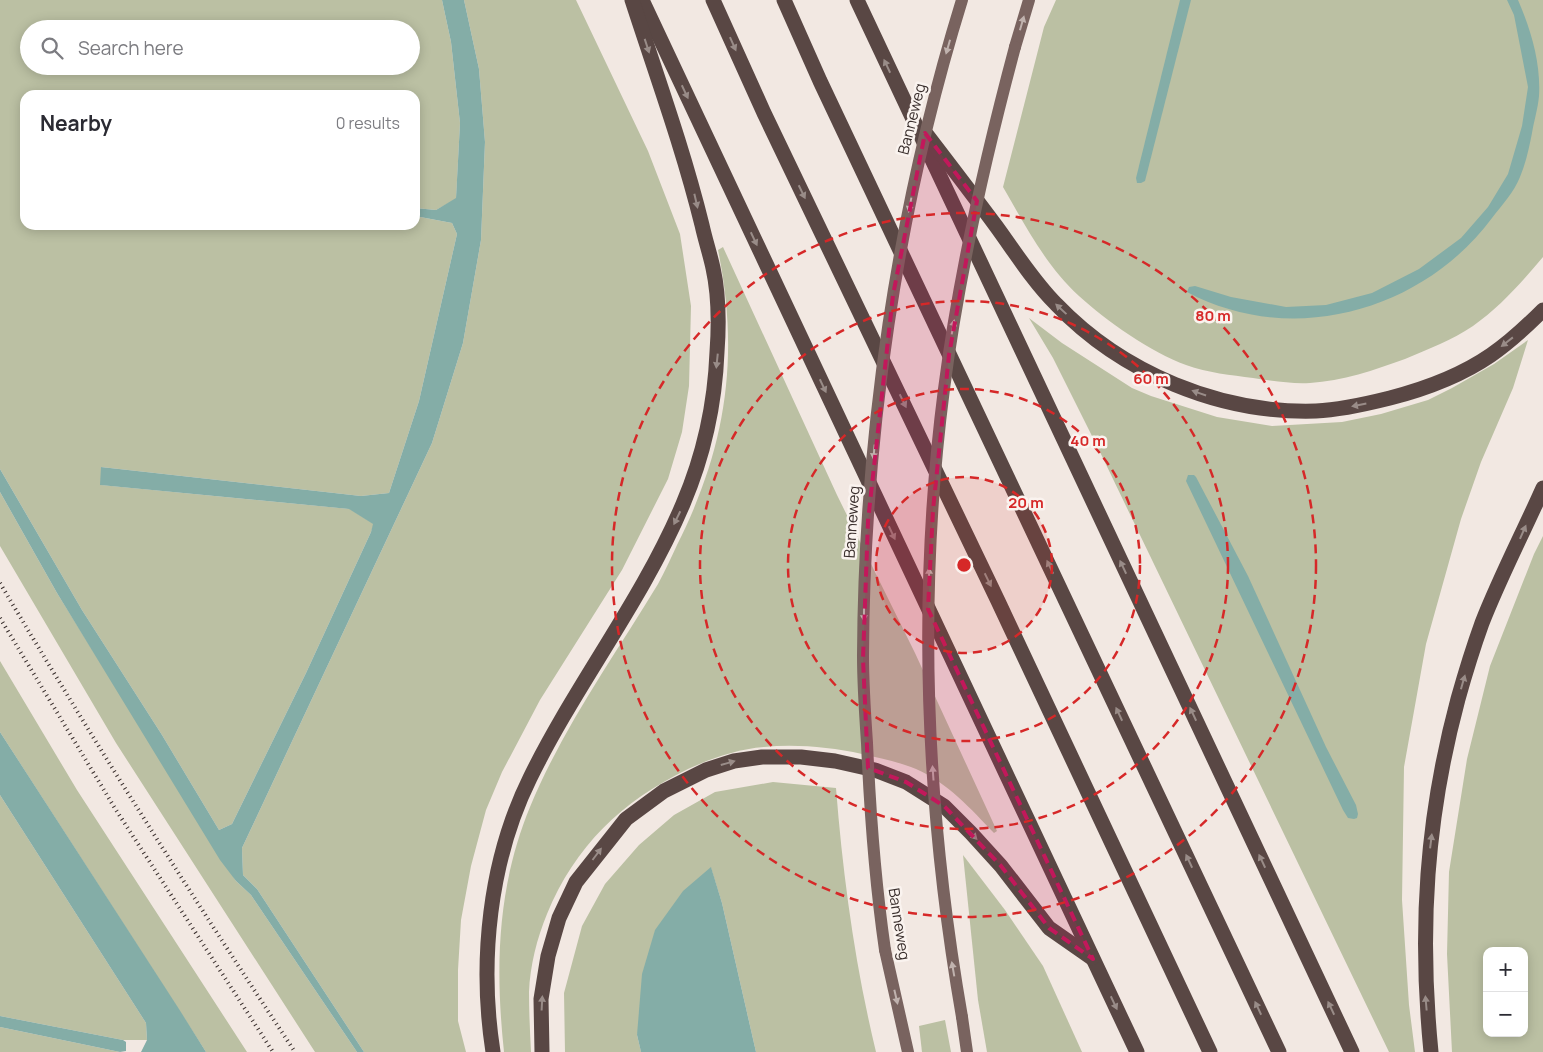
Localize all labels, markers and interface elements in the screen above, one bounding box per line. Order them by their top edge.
one-way arrow [1018,16,1026,31]
search box [20,20,420,75]
icon: search [38,34,66,62]
text: Search here [78,35,184,61]
one-way arrow [730,37,738,51]
one-way arrow [644,39,651,54]
one-way arrow [943,39,951,54]
one-way arrow [883,59,891,73]
street label: Banneweg [893,81,930,157]
one-way arrow [681,85,689,99]
text: Nearby [40,109,112,137]
text: 0 results [336,112,400,134]
one-way arrow [798,185,806,199]
one-way arrow [692,194,700,209]
one-way arrow [906,197,914,212]
one-way arrow [750,232,758,246]
one-way arrow [1056,303,1068,315]
text: 80 m [1195,305,1231,326]
one-way arrow [950,318,958,334]
one-way arrow [1500,337,1513,348]
one-way arrow [712,353,720,369]
text: 60 m [1133,368,1169,389]
one-way arrow [819,379,827,393]
one-way arrow [1191,389,1206,397]
one-way arrow [898,394,907,409]
one-way arrow [1351,401,1366,409]
text: 40 m [1070,430,1106,451]
one-way arrow [870,444,878,460]
street label: Banneweg [838,485,865,559]
text: 20 m [1008,492,1044,513]
one-way arrow [672,511,680,525]
one-way arrow [1520,525,1528,539]
one-way arrow [889,526,897,540]
centre of rings [955,556,973,574]
one-way arrow [1045,560,1053,574]
one-way arrow [1119,560,1127,574]
one-way arrow [925,567,933,583]
one-way arrow [983,572,992,587]
one-way arrow [860,606,868,622]
one-way arrow [1460,675,1468,690]
one-way arrow [1115,707,1123,721]
one-way arrow [1188,707,1196,721]
one-way arrow [721,759,736,767]
one-way arrow [928,765,936,781]
one-way arrow [966,828,978,840]
one-way arrow [1427,833,1435,849]
one-way arrow [592,847,602,861]
one-way arrow [1185,854,1193,868]
one-way arrow [1258,854,1266,868]
street label: Banneweg [883,886,916,961]
map controls [1483,947,1528,1037]
button: + [1483,947,1528,992]
one-way arrow [949,961,957,977]
one-way arrow [892,990,900,1005]
button: − [1483,992,1528,1037]
one-way arrow [538,995,546,1011]
one-way arrow [1422,995,1430,1011]
one-way arrow [1110,996,1118,1010]
one-way arrow [1254,1001,1262,1015]
one-way arrow [1327,1001,1335,1015]

